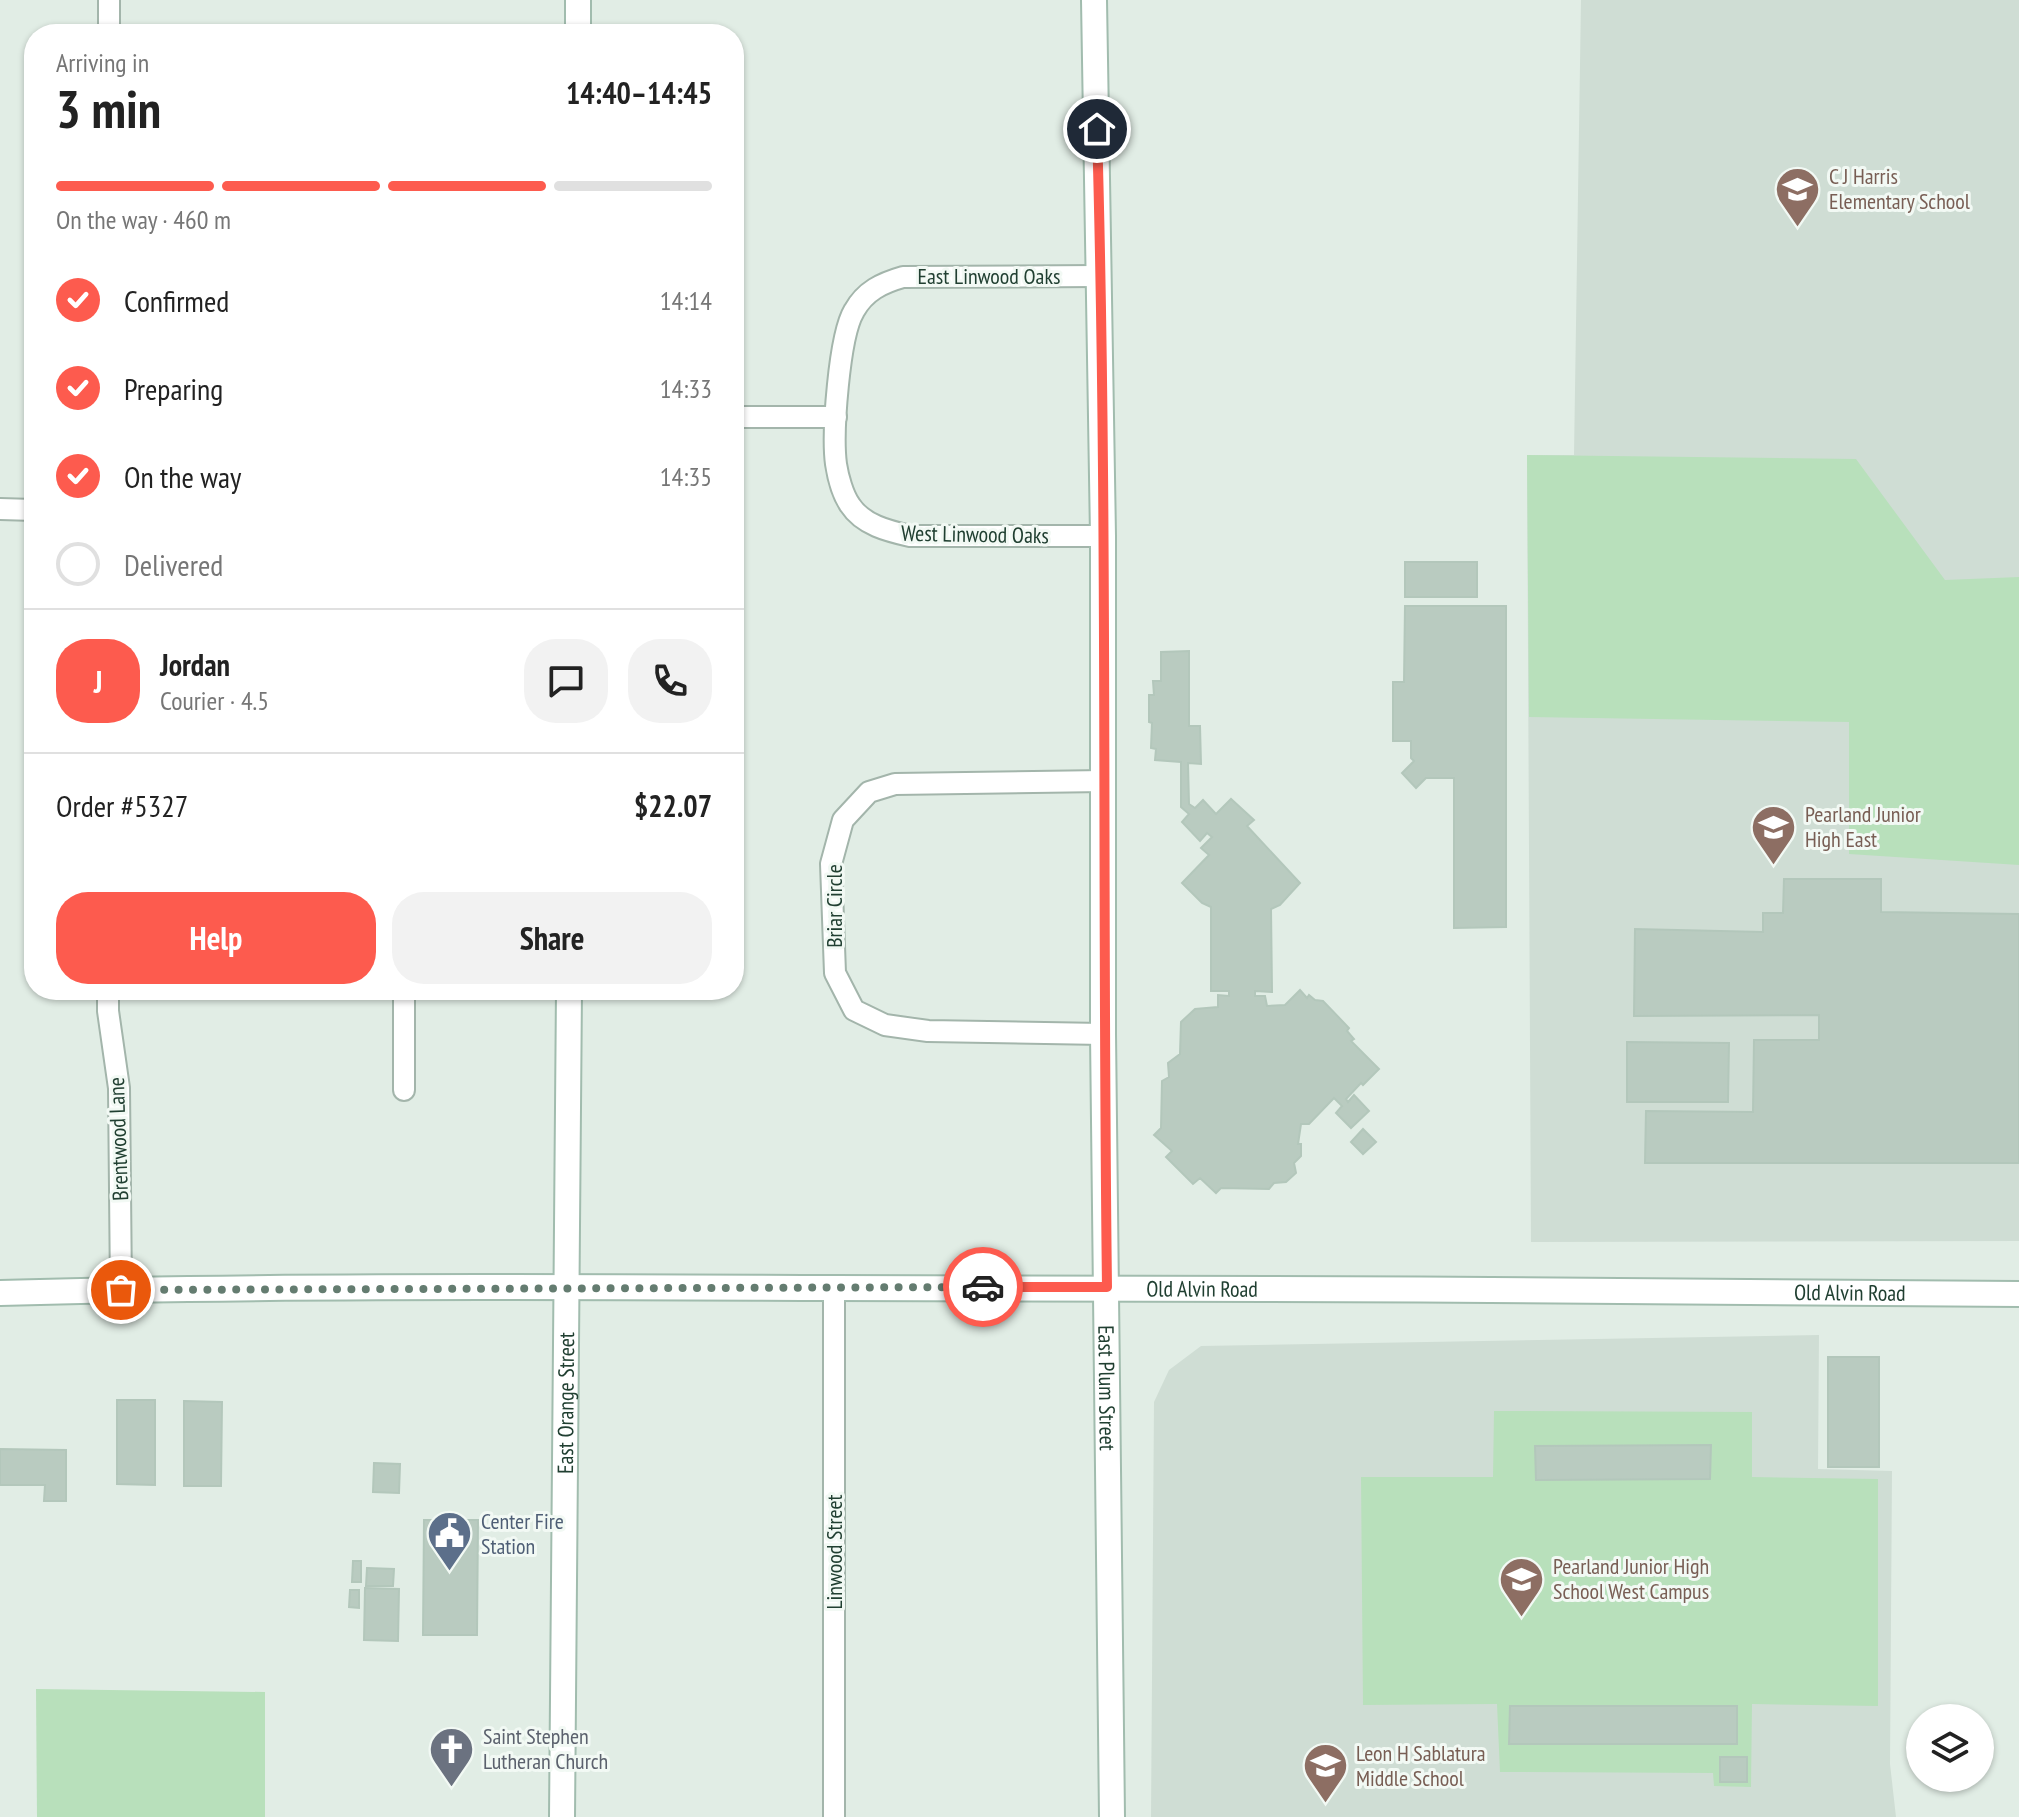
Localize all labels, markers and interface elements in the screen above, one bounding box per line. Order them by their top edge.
text: Arriving in [56,46,149,79]
text: 14:40–14:45 [566,73,712,112]
text: 3 min [56,75,161,142]
pin [1063,95,1131,163]
icon: home [1075,107,1119,151]
place label: C J Harris Elementary School [1829,162,1971,215]
school or university icon: C J Harris Elementary School [1774,165,1822,228]
text: On the way · 460 m [56,203,231,236]
street label: East Linwood Oaks [918,262,1060,290]
icon: check [56,278,100,322]
text: Confirmed [124,281,229,320]
text: 14:14 [660,284,712,317]
icon: check [56,366,100,410]
text: Preparing [124,369,223,408]
text: 14:33 [660,372,712,405]
icon: check [56,454,100,498]
text: On the way [124,457,241,496]
text: 14:35 [660,460,712,493]
street label: West Linwood Oaks [901,519,1049,549]
text: Delivered [124,545,223,584]
button: chat [524,639,608,723]
button: phone [628,639,712,723]
text: Jordan [160,645,230,684]
text: J [94,662,102,701]
text: Courier · 4.5 [160,684,269,717]
text: Order #5327 [56,786,188,825]
text: $22.07 [634,786,712,825]
place label: Pearland Junior High East [1805,800,1921,853]
school or university icon: Pearland Junior High East [1750,803,1798,866]
street label: Briar Circle [820,864,848,948]
button: Help [56,892,376,984]
button: Share [392,892,712,984]
street label: Brentwood Lane [102,1077,134,1201]
courier [943,1247,1023,1327]
pin [87,1256,155,1324]
icon: car [961,1265,1005,1309]
icon: bag [99,1268,143,1312]
street label: Old Alvin Road [1146,1274,1258,1303]
street label: Old Alvin Road [1794,1278,1906,1307]
street label: East Plum Street [1092,1325,1122,1451]
street label: East Orange Street [551,1332,580,1474]
street label: Linwood Street [820,1494,848,1610]
place label: Center Fire Station [481,1507,564,1560]
public building icon: Center Fire Station [426,1510,474,1573]
place label: Pearland Junior High School West Campus [1553,1552,1709,1605]
school or university icon: Pearland Junior High School West Campus [1498,1555,1546,1618]
map controls [1906,1704,1994,1792]
button: layers [1906,1704,1994,1792]
place label: Saint Stephen Lutheran Church [483,1722,608,1775]
church icon: Saint Stephen Lutheran Church [428,1725,476,1788]
place label: Leon H Sablatura Middle School [1356,1739,1485,1792]
school or university icon: Leon H Sablatura Middle School [1301,1742,1349,1805]

